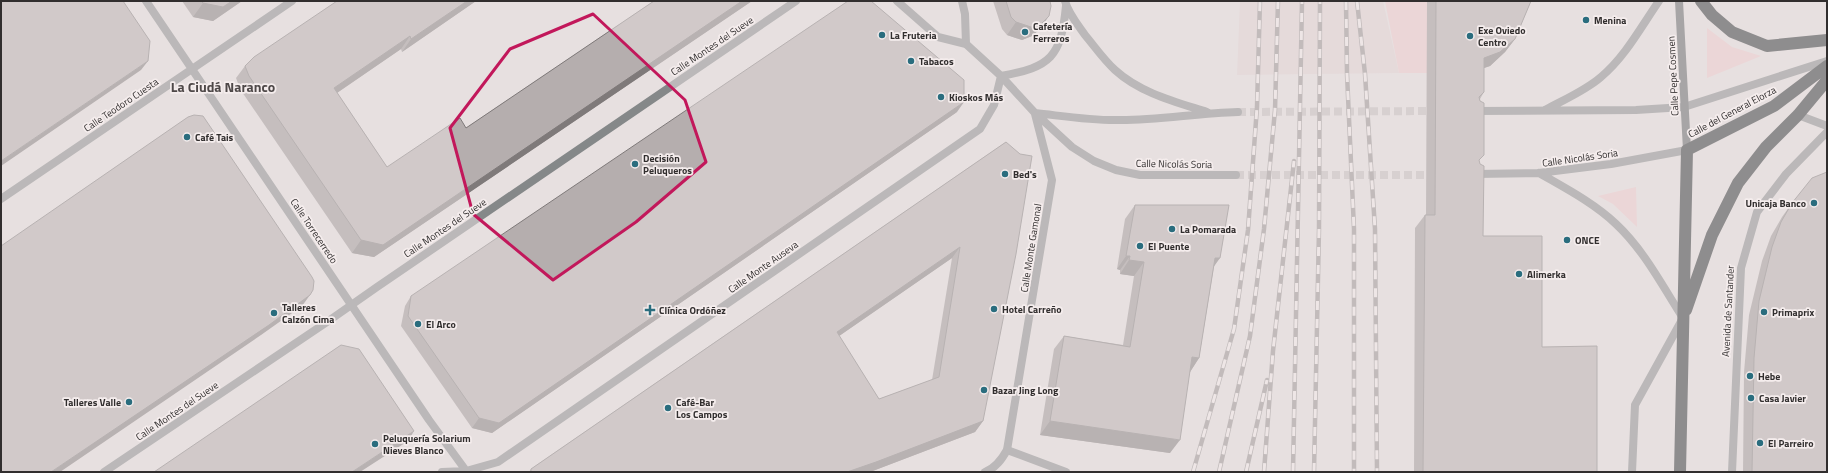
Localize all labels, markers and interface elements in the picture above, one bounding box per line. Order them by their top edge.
street label: Calle Montes del Sueve [668,13,756,79]
place label: Menina [1594,13,1626,28]
marker: Menina [1581,15,1591,25]
place label: Cafetería Ferreros [1033,19,1072,46]
place label: Exe Oviedo Centro [1478,23,1525,50]
marker: Cafetería Ferreros [1020,27,1030,37]
place label: La Fruteria [890,28,937,43]
marker: La Fruteria [877,30,887,40]
marker: Exe Oviedo Centro [1465,31,1475,41]
street label: Calle Pepe Cosmen [1663,36,1683,116]
place label: Tabacos [919,54,954,69]
marker: Tabacos [906,56,916,66]
street label: Calle Teodoro Cuesta [81,74,161,136]
district label: La Ciudá Naranco [171,76,275,97]
street label: Calle del General Elorza [1685,82,1779,142]
place label: Kioskos Más [949,90,1004,105]
marker: Kioskos Más [936,92,946,102]
place label: Café Tais [195,130,234,145]
marker: Café Tais [182,132,192,142]
street label: Calle Nicolás Soria [1541,145,1619,171]
place label: Decisión Peluqueros [643,151,692,178]
street label: Calle Nicolás Soria [1136,156,1212,172]
marker: Decisión Peluqueros [630,159,640,169]
place label: Bed's [1013,167,1037,182]
marker: Bed's [1000,169,1010,179]
street label: Calle Torrecerredo [287,195,341,267]
street label: Calle Montes del Sueve [401,195,489,261]
place label: Unicaja Banco [1745,196,1806,211]
marker: Unicaja Banco [1809,198,1819,208]
street label: Calle Monte Gamonal [1017,203,1045,293]
place label: La Pomarada [1180,222,1236,237]
marker: La Pomarada [1167,224,1177,234]
place label: ONCE [1575,233,1600,248]
marker: ONCE [1562,235,1572,245]
street label: Calle Monte Auseva [725,237,801,297]
place label: El Puente [1148,239,1189,254]
marker: El Puente [1135,241,1145,251]
street label: Avenida de Santander [1718,264,1738,357]
place label: Alimerka [1527,267,1566,282]
marker: Alimerka [1514,269,1524,279]
place label: Talleres Calzón Cima [282,300,334,327]
place label: Hotel Carreño [1002,302,1062,317]
place label: Clínica Ordóñez [659,303,726,318]
marker: Clínica Ordóñez [644,304,656,316]
marker: Hotel Carreño [989,304,999,314]
place label: Primaprix [1772,305,1814,320]
marker: Primaprix [1759,307,1769,317]
marker: Talleres Calzón Cima [269,308,279,318]
place label: El Arco [426,317,456,332]
marker: El Arco [413,319,423,329]
place label: Hebe [1758,369,1780,384]
marker: Hebe [1745,371,1755,381]
street label: Calle Montes del Sueve [133,378,221,444]
place label: Bazar Jing Long [992,383,1059,398]
marker: Bazar Jing Long [979,385,989,395]
place label: Casa Javier [1759,391,1806,406]
marker: Casa Javier [1746,393,1756,403]
place label: Talleres Valle [64,395,121,410]
place label: Café-Bar Los Campos [676,395,728,422]
marker: Talleres Valle [124,397,134,407]
marker: Café-Bar Los Campos [663,403,673,413]
place label: Peluquería Solarium Nieves Blanco [383,431,471,458]
place label: El Parreiro [1768,436,1814,451]
marker: El Parreiro [1755,438,1765,448]
marker: Peluquería Solarium Nieves Blanco [370,439,380,449]

